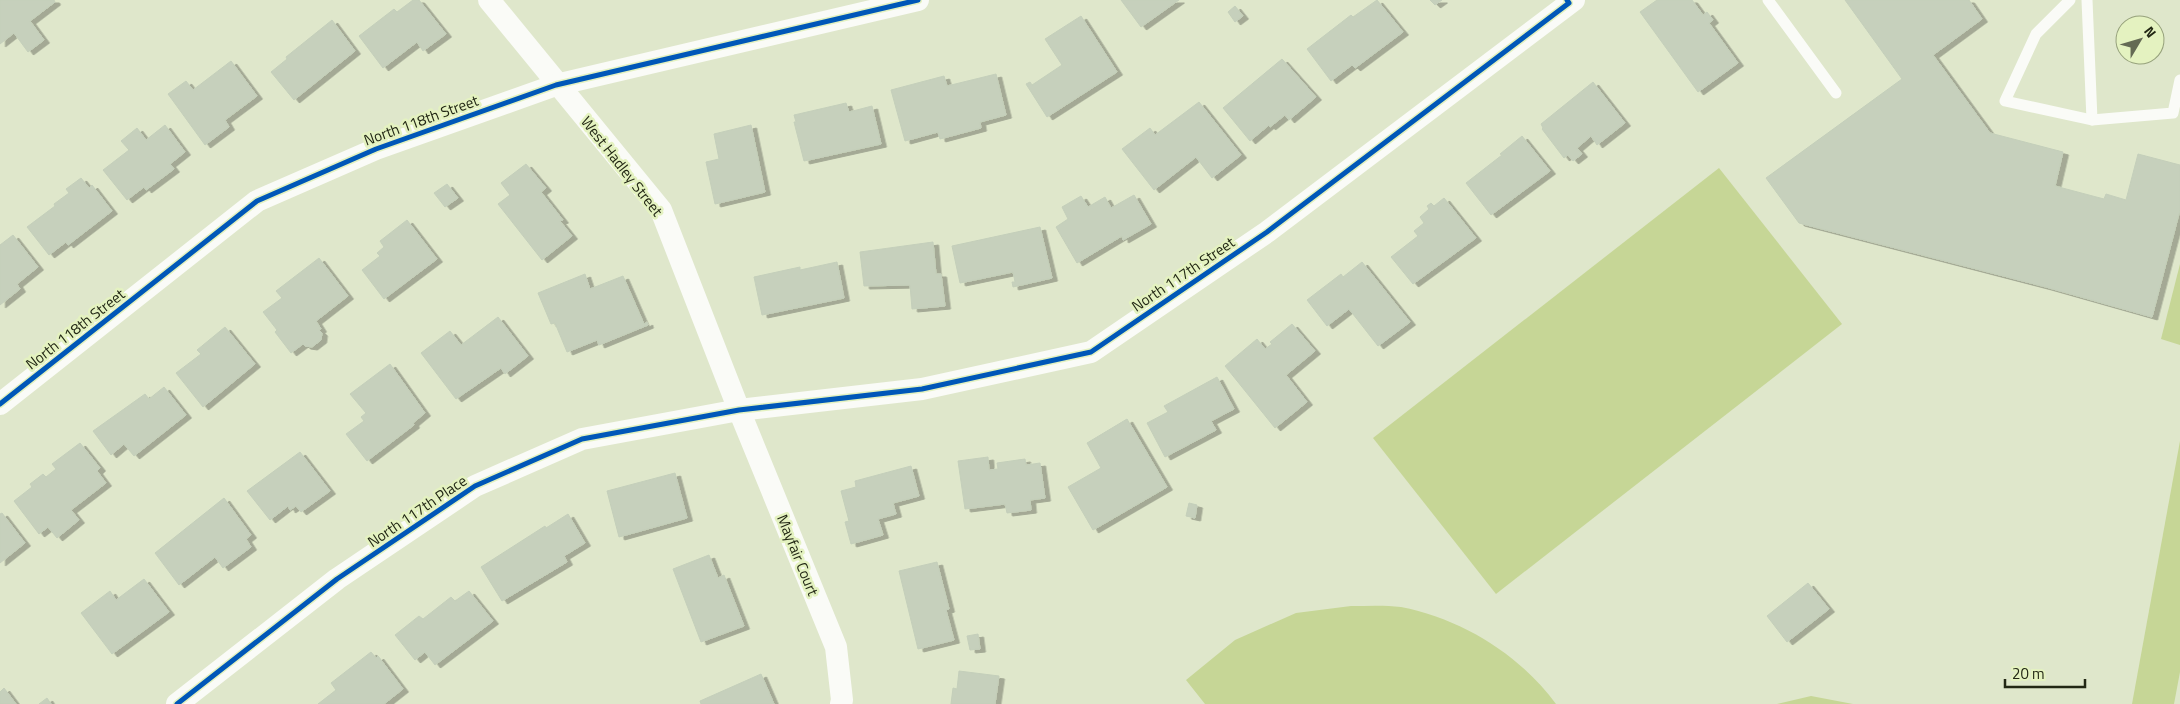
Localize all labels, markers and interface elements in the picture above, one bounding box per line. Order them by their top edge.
north arrow [2115,15,2165,65]
text: N [2139,21,2162,42]
street label: North 118th Street [361,88,482,151]
street label: West Hadley Street [575,111,669,222]
street label: North 117th Street [1127,230,1240,317]
street label: North 118th Street [21,282,130,375]
street label: North 117th Place [363,469,471,553]
street label: Mayfair Court [771,511,825,600]
scale bar [2005,656,2085,688]
text: 20 m [2012,662,2045,685]

